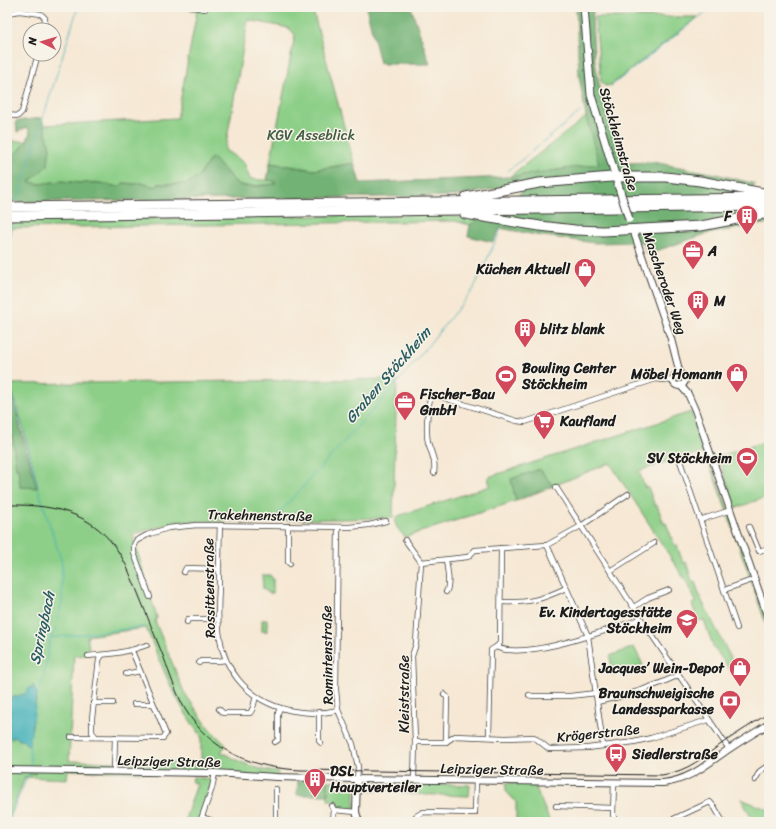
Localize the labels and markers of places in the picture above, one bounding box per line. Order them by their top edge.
building icon: F [734,203,760,236]
place label: F [723,204,733,229]
office icon: A [680,238,706,271]
place label: A [707,239,717,264]
shop icon: Küchen Aktuell [572,256,598,289]
place label: Küchen Aktuell [475,257,571,282]
building icon: M [685,288,711,321]
place label: M [713,289,726,314]
building icon: blitz blank [512,316,538,349]
place label: blitz blank [539,317,606,342]
place label: Bowling Center Stöckheim [521,356,617,397]
shop icon: Möbel Homann [724,361,750,394]
place label: Möbel Homann [630,362,722,387]
sports icon: Bowling Center Stöckheim [493,363,519,396]
place label: Fischer-Bau GmbH [419,382,496,423]
office icon: Fischer-Bau GmbH [392,389,418,422]
supermarket icon: Kaufland [531,408,557,441]
place label: Kaufland [559,409,617,434]
sports icon: SV Stöckheim [734,445,760,478]
place label: SV Stöckheim [646,446,732,471]
place label: Ev. Kindertagesstätte Stöckheim [539,600,673,641]
school or university icon: Ev. Kindertagesstätte Stöckheim [674,607,700,640]
shop icon: Jacques’ Wein-Depot [727,655,753,688]
place label: Jacques’ Wein-Depot [598,656,725,681]
place label: Braunschweigische Landessparkasse [599,681,715,722]
bank icon: Braunschweigische Landessparkasse [717,688,743,721]
bus stop icon: Siedlerstraße [603,741,629,774]
place label: Siedlerstraße [631,742,719,767]
place label: DSL Hauptverteiler [329,759,422,800]
building icon: DSL Hauptverteiler [302,766,328,799]

